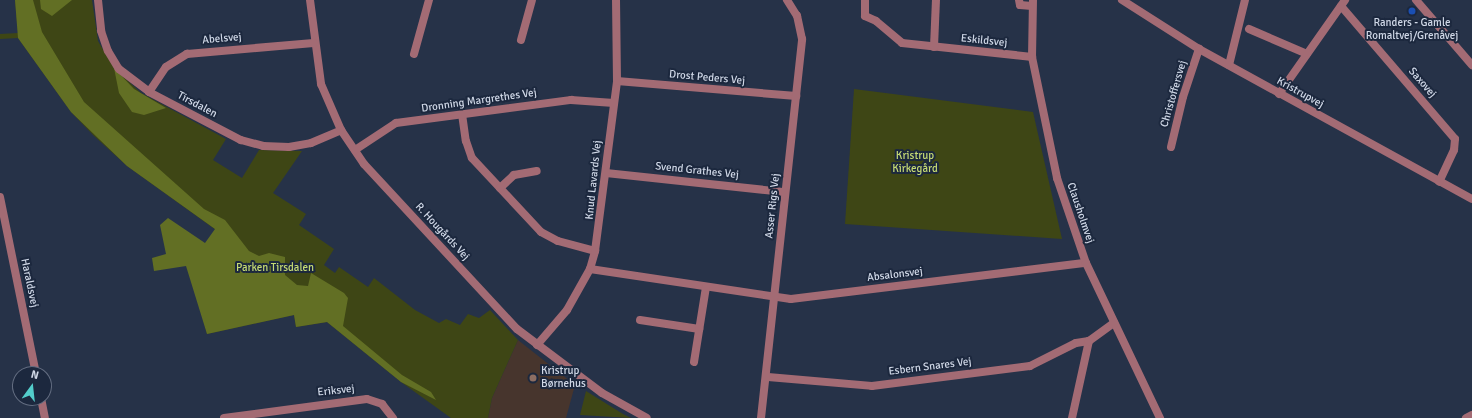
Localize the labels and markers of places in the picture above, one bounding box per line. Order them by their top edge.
marker: Randers - Gamle Romaltvej/Grenåvej [1407,6,1417,16]
place label: Randers - Gamle Romaltvej/Grenåvej [1366,17,1458,43]
place label: Kristrup Børnehus [541,365,586,391]
marker: Kristrup Børnehus [528,373,538,383]

